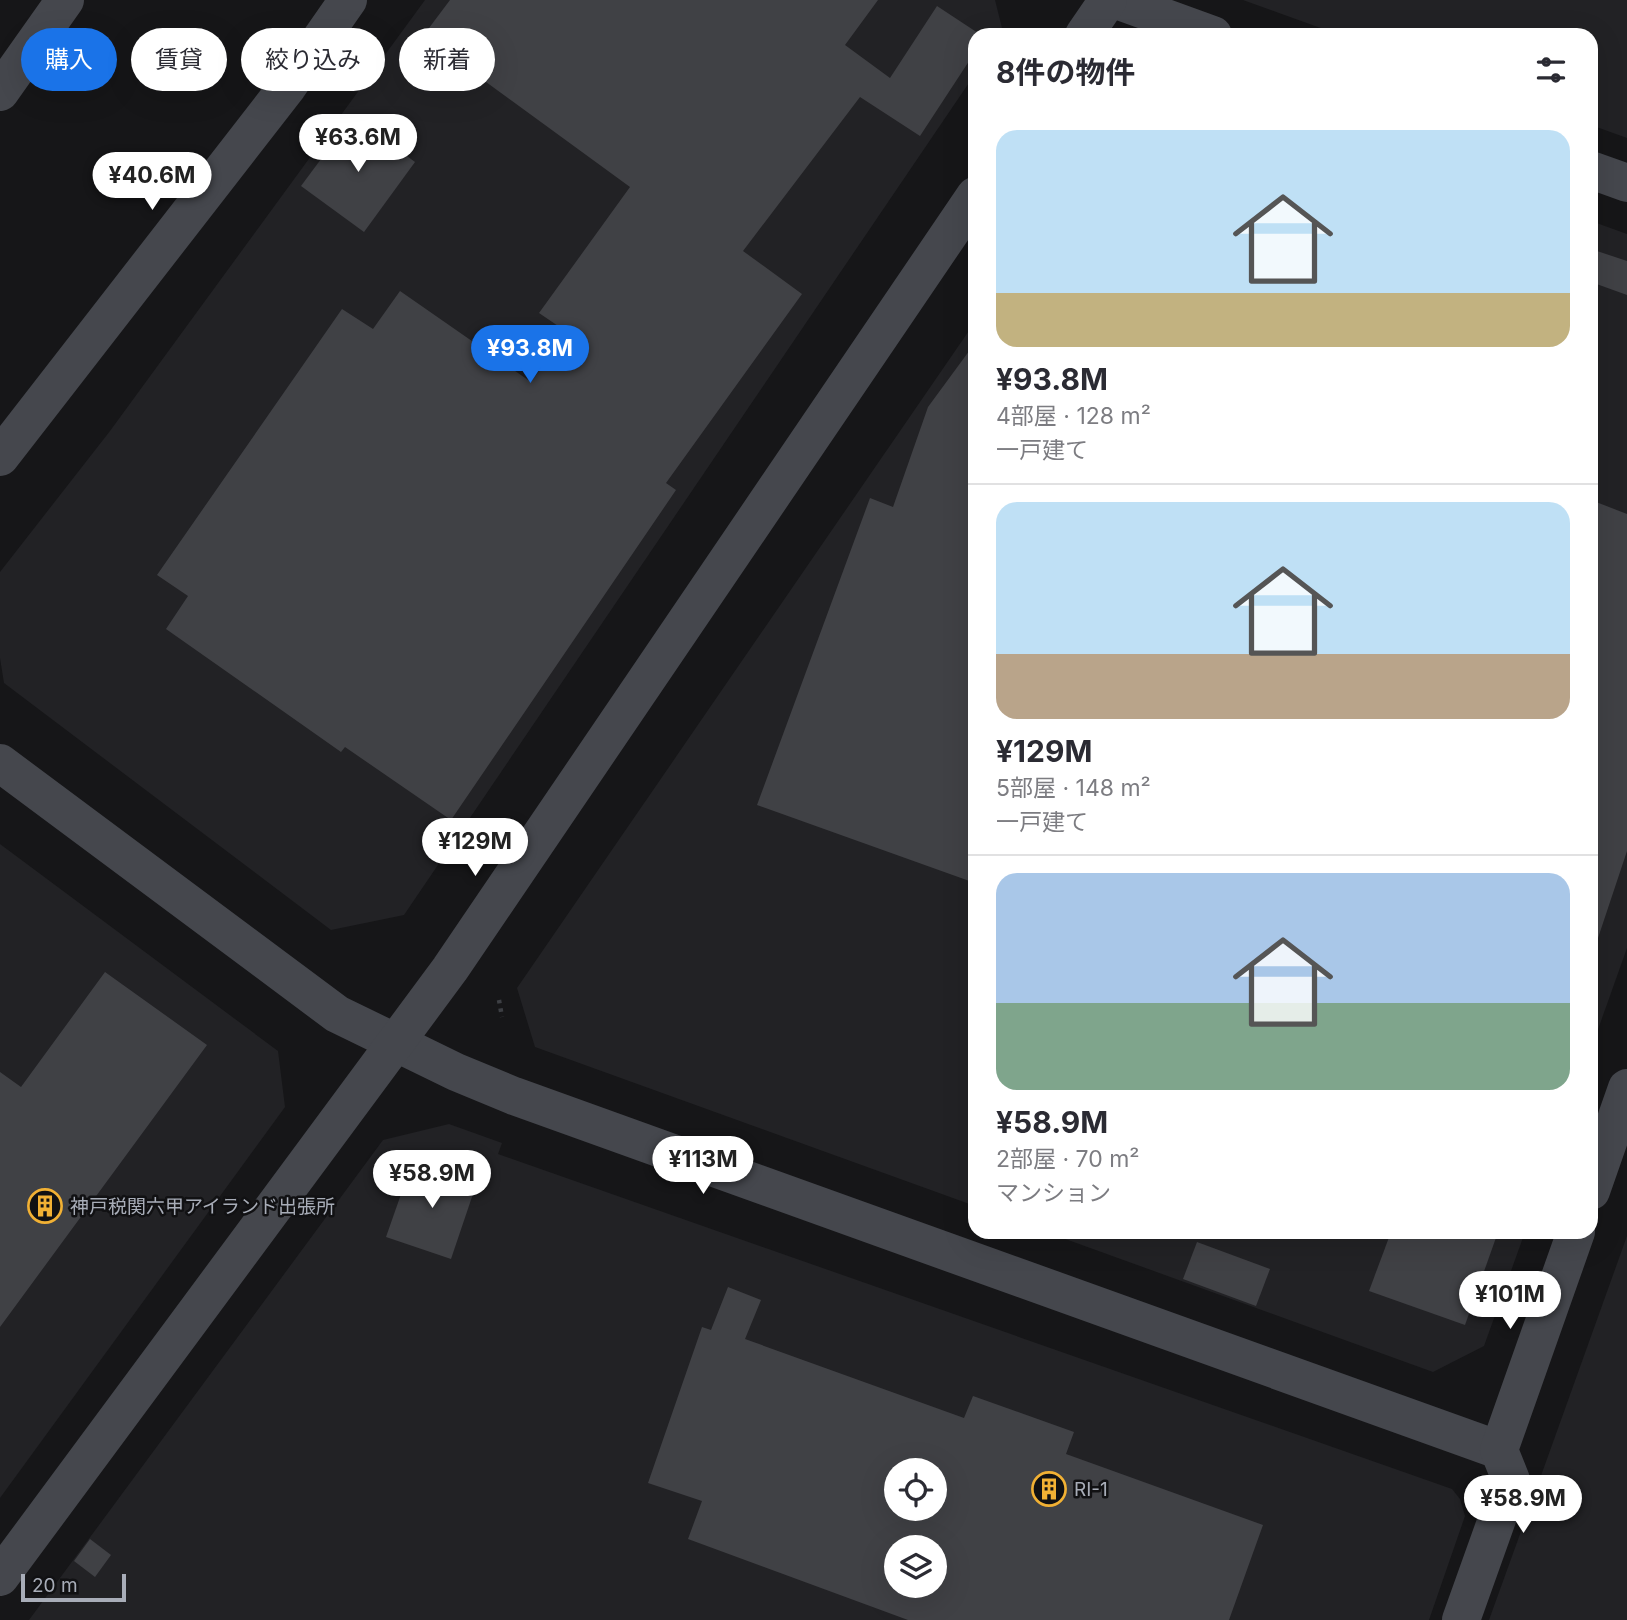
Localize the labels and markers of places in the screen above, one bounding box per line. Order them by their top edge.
pin: ¥63.6M [301,114,415,174]
pin: ¥40.6M [95,152,209,212]
pin: ¥93.8M [473,326,587,385]
pin: ¥129M [426,818,524,878]
pin: ¥113M [654,1136,752,1196]
pin: ¥58.9M [375,1150,489,1210]
building icon: 神戸税関六甲アイランド出張所 [26,1187,64,1225]
place label: 神戸税関六甲アイランド出張所 [70,1195,335,1218]
pin: ¥101M [1461,1272,1559,1331]
building icon: RI-1 [1030,1470,1068,1508]
pin: ¥58.9M [1466,1476,1580,1535]
place label: RI-1 [1074,1478,1108,1501]

